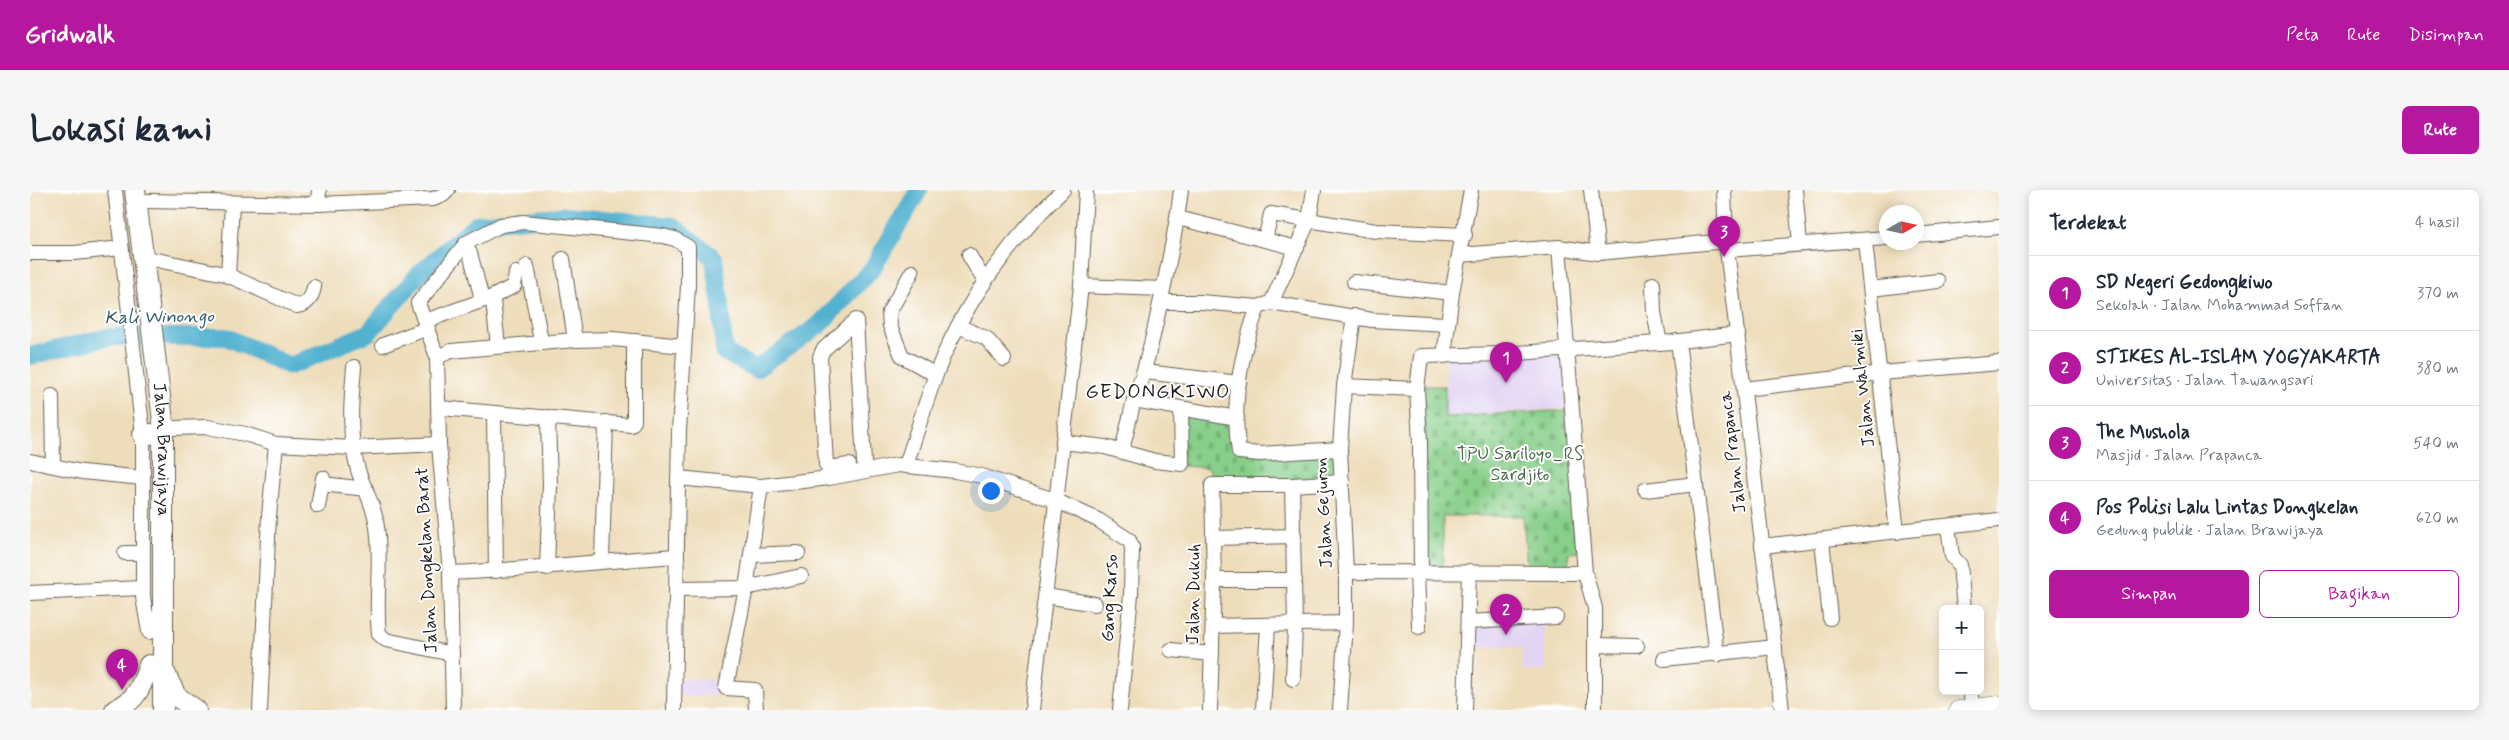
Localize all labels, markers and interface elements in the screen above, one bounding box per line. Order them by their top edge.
text: Gridwalk [25,20,115,51]
text: Peta [2286,23,2319,47]
text: Rute [2347,23,2380,47]
text: Disimpan [2408,23,2484,47]
button: Rute [2402,106,2479,154]
text: Lokasi kami [30,107,212,153]
north arrow [1879,205,1924,250]
text: Terdekat [2049,209,2127,237]
text: 4 hasil [2415,212,2459,233]
pin: 3 [1708,216,1740,257]
text: SD Negeri Gedongkiwo [2096,270,2273,295]
text: 1 [2061,283,2069,304]
text: 370 m [2417,283,2459,304]
text: Sekolah · Jalan Mohammad Soffan [2096,295,2343,316]
water label: Kali Winongo [104,304,214,330]
street label: Jalan Walmiki [1845,328,1881,448]
pin: 1 [1490,342,1522,383]
text: STIKES AL-ISLAM YOGYAKARTA [2096,345,2381,370]
text: 2 [2061,358,2069,379]
text: 380 m [2416,358,2459,379]
text: Universitas · Jalan Tawangsari [2096,370,2313,391]
district label: GEDONGKIWO [1086,379,1230,406]
street label: Jalan Brawijaya [146,381,175,516]
street label: Jalan Prapanca [1714,390,1752,514]
text: The Mushola [2096,420,2190,445]
text: 3 [2061,433,2069,454]
text: 540 m [2413,433,2459,454]
park label: TPU Sariloyo_RS Sardjito [1457,442,1583,487]
text: Masjid · Jalan Prapanca [2096,445,2262,466]
street label: Jalan Gejuron [1309,457,1339,569]
street label: Jalan Dongkelan Barat [410,466,445,654]
your location [978,478,1004,504]
text: Pos Polisi Lalu Lintas Dongkelan [2096,495,2358,520]
text: 4 [2060,508,2070,529]
text: 620 m [2416,508,2459,529]
text: Gedung publik · Jalan Brawijaya [2096,520,2324,541]
street label: Jalan Dukuh [1181,543,1207,645]
street label: Gang Karso [1096,553,1125,643]
button: Simpan [2049,570,2249,618]
button: Bagikan [2259,570,2459,618]
pin: 2 [1490,594,1522,635]
map controls [1939,605,1984,695]
button: + [1939,605,1984,650]
pin: 4 [106,649,138,690]
button: − [1939,650,1984,695]

